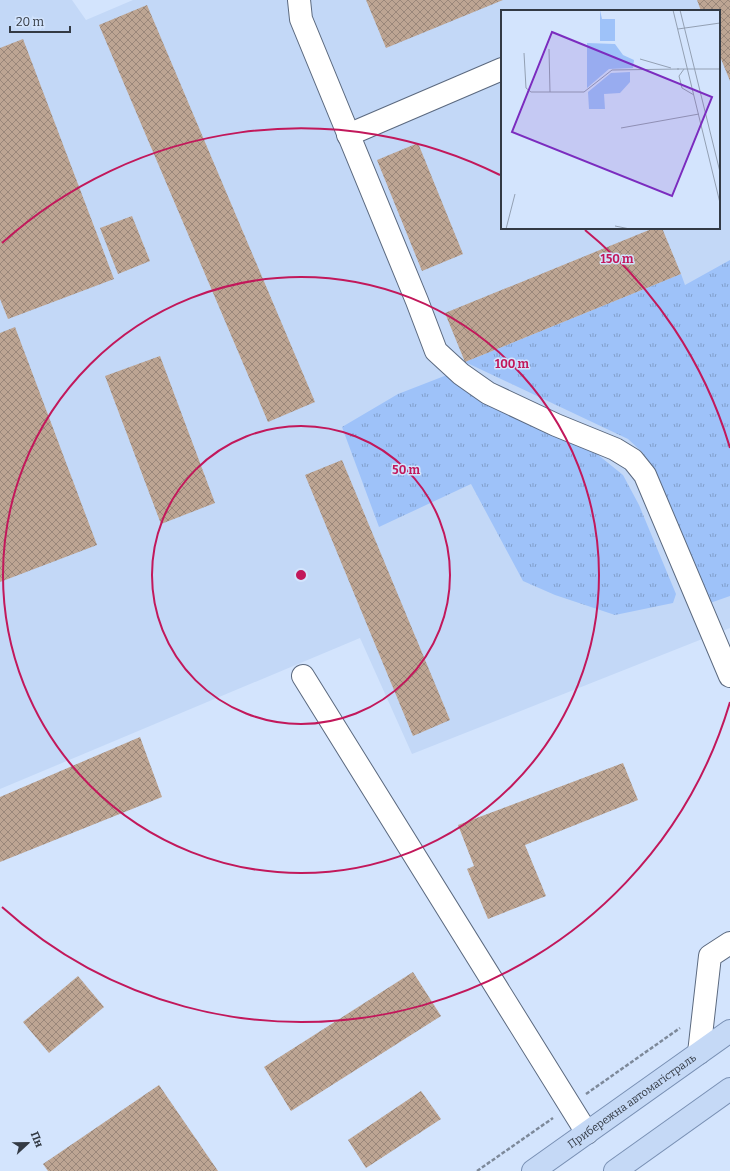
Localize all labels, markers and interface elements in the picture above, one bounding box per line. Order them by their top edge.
scale bar [10,8,70,34]
inset map [501,10,720,229]
text: 20 m [16,15,45,29]
text: 150 m [601,252,634,266]
text: 100 m [495,357,530,371]
text: 50 m [392,463,420,477]
centre of rings [294,568,308,582]
street label: Прибережна автомагістраль [565,1051,699,1151]
north arrow [8,1123,48,1163]
text: Пн [28,1130,46,1150]

